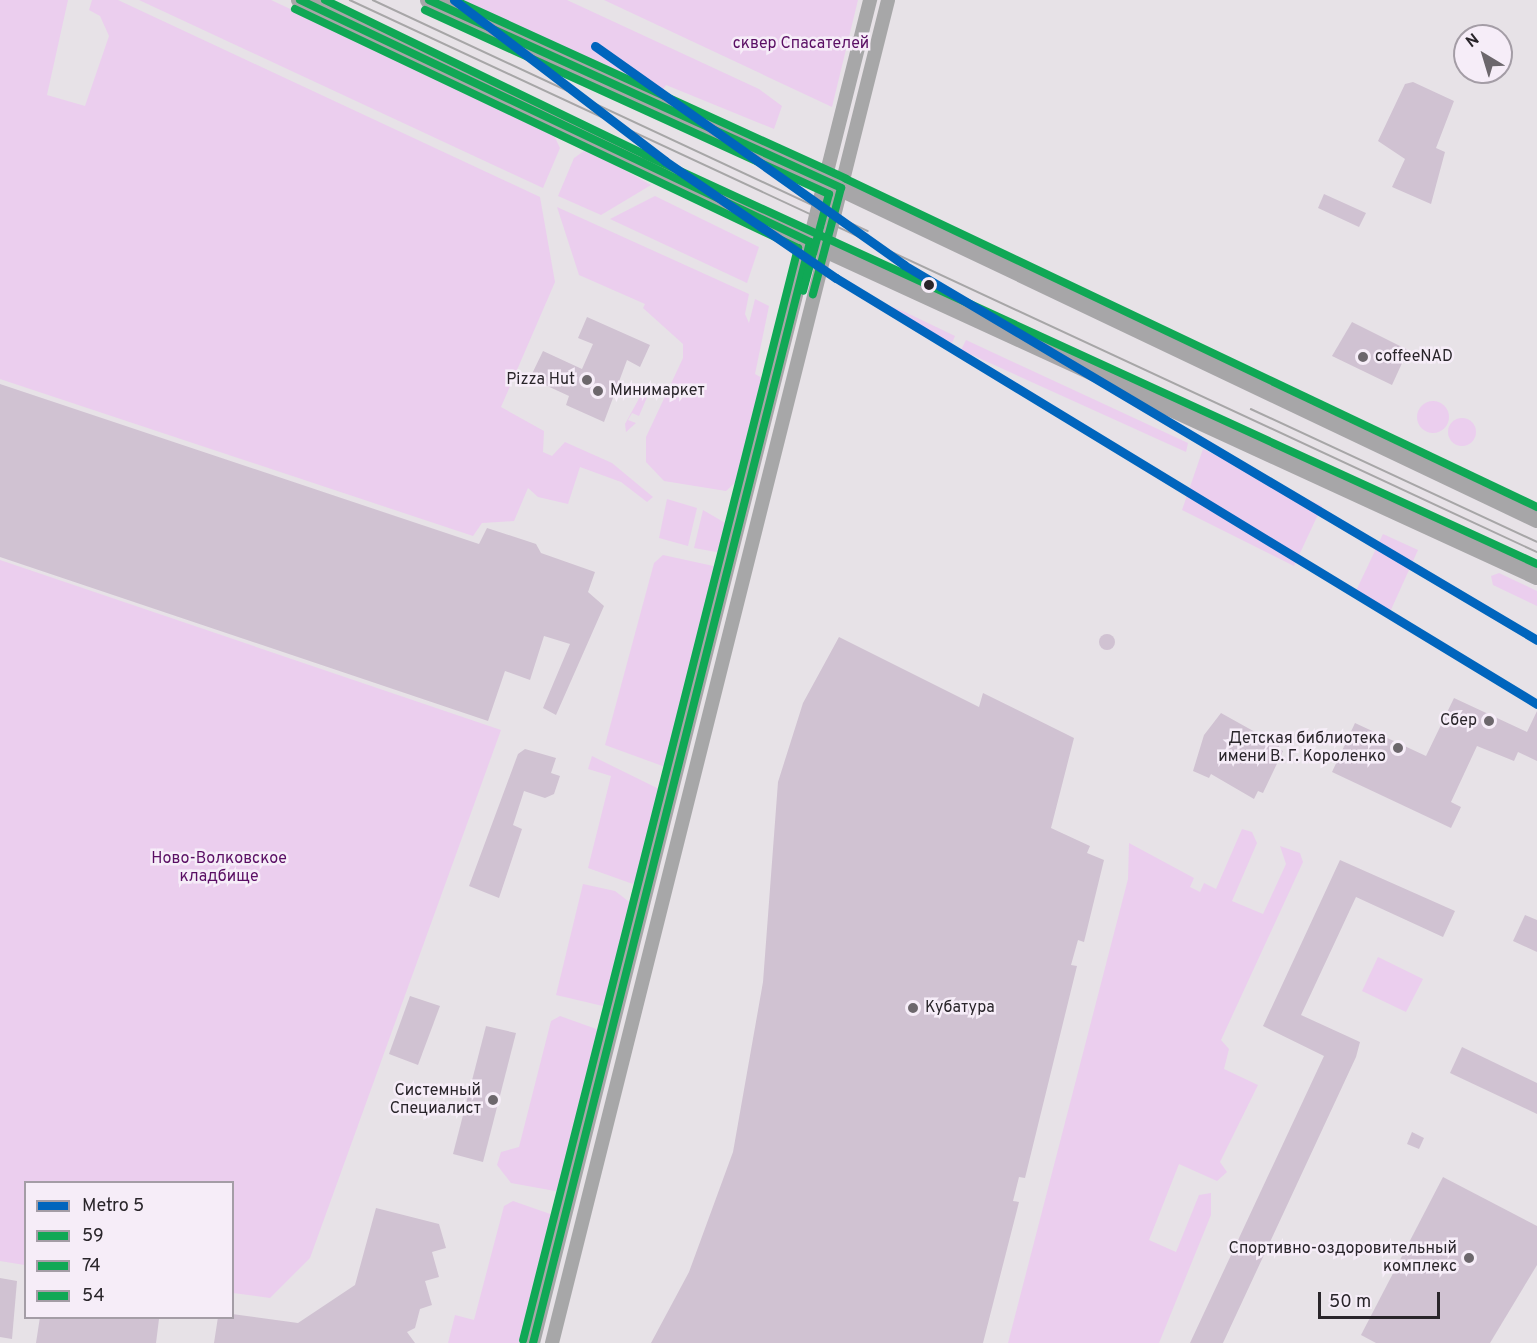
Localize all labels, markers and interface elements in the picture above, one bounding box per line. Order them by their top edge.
north arrow [1453,24,1513,84]
text: N [1462,30,1484,53]
park label: cквер Спасателей [733,34,869,54]
unlabelled marker [923,279,935,291]
place label: coffeeNAD [1375,347,1453,367]
marker: coffeeNAD [1356,350,1370,364]
place label: Pizza Hut [506,370,575,390]
marker: Pizza Hut [580,373,594,387]
place label: Минимаркет [610,381,705,401]
marker: Минимаркет [591,384,605,398]
place label: Сбер [1440,711,1477,731]
marker: Сбер [1482,714,1496,728]
place label: Детская библиотека имени В. Г. Короленко [1218,729,1386,767]
marker: Детская библиотека имени В. Г. Короленко [1391,741,1405,755]
park label: Ново-Волковское кладбище [151,849,287,887]
place label: Кубатура [925,998,995,1018]
marker: Кубатура [906,1001,920,1015]
place label: Системный Специалист [390,1081,481,1119]
marker: Системный Специалист [486,1093,500,1107]
legend [24,1181,234,1319]
text: Metro 5 [82,1195,144,1218]
text: 59 [82,1225,104,1248]
place label: Спортивно-оздоровительный комплекс [1229,1239,1457,1277]
marker: Спортивно-оздоровительный комплекс [1462,1251,1476,1265]
text: 74 [82,1255,101,1278]
scale bar [1321,1280,1442,1318]
text: 54 [82,1285,105,1308]
text: 50 m [1329,1291,1371,1314]

